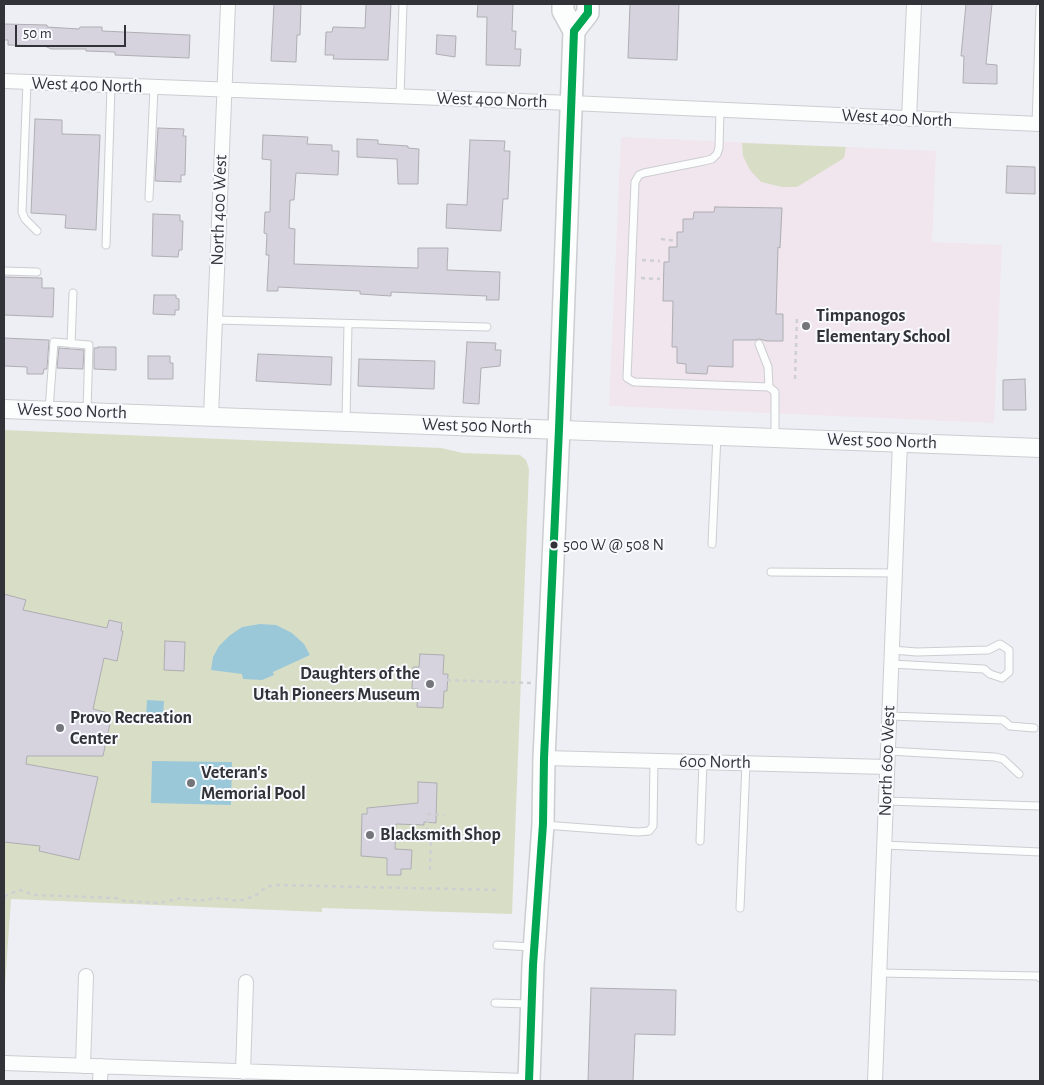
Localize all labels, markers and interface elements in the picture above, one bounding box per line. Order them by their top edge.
scale bar [18,15,129,47]
text: 50 m [23,26,52,41]
street label: West 400 North [31,72,143,98]
street label: West 400 North [436,87,548,113]
street label: West 400 North [841,104,953,132]
street label: North 400 West [206,154,232,266]
place label: Timpanogos Elementary School [816,305,951,348]
marker: Timpanogos Elementary School [800,320,812,332]
street label: West 500 North [17,398,127,424]
street label: West 500 North [422,413,532,439]
street label: West 500 North [827,428,937,454]
place label: 500 W @ 508 N [563,535,664,555]
marker: 500 W @ 508 N [549,540,559,550]
place label: Daughters of the Utah Pioneers Museum [253,663,420,706]
marker: Daughters of the Utah Pioneers Museum [424,678,436,690]
street label: North 600 West [874,705,900,817]
place label: Provo Recreation Center [70,707,192,750]
marker: Provo Recreation Center [54,722,66,734]
street label: 600 North [679,751,751,773]
place label: Veteran's Memorial Pool [201,762,306,804]
marker: Veteran's Memorial Pool [185,777,197,789]
place label: Blacksmith Shop [380,824,501,846]
marker: Blacksmith Shop [364,829,376,841]

